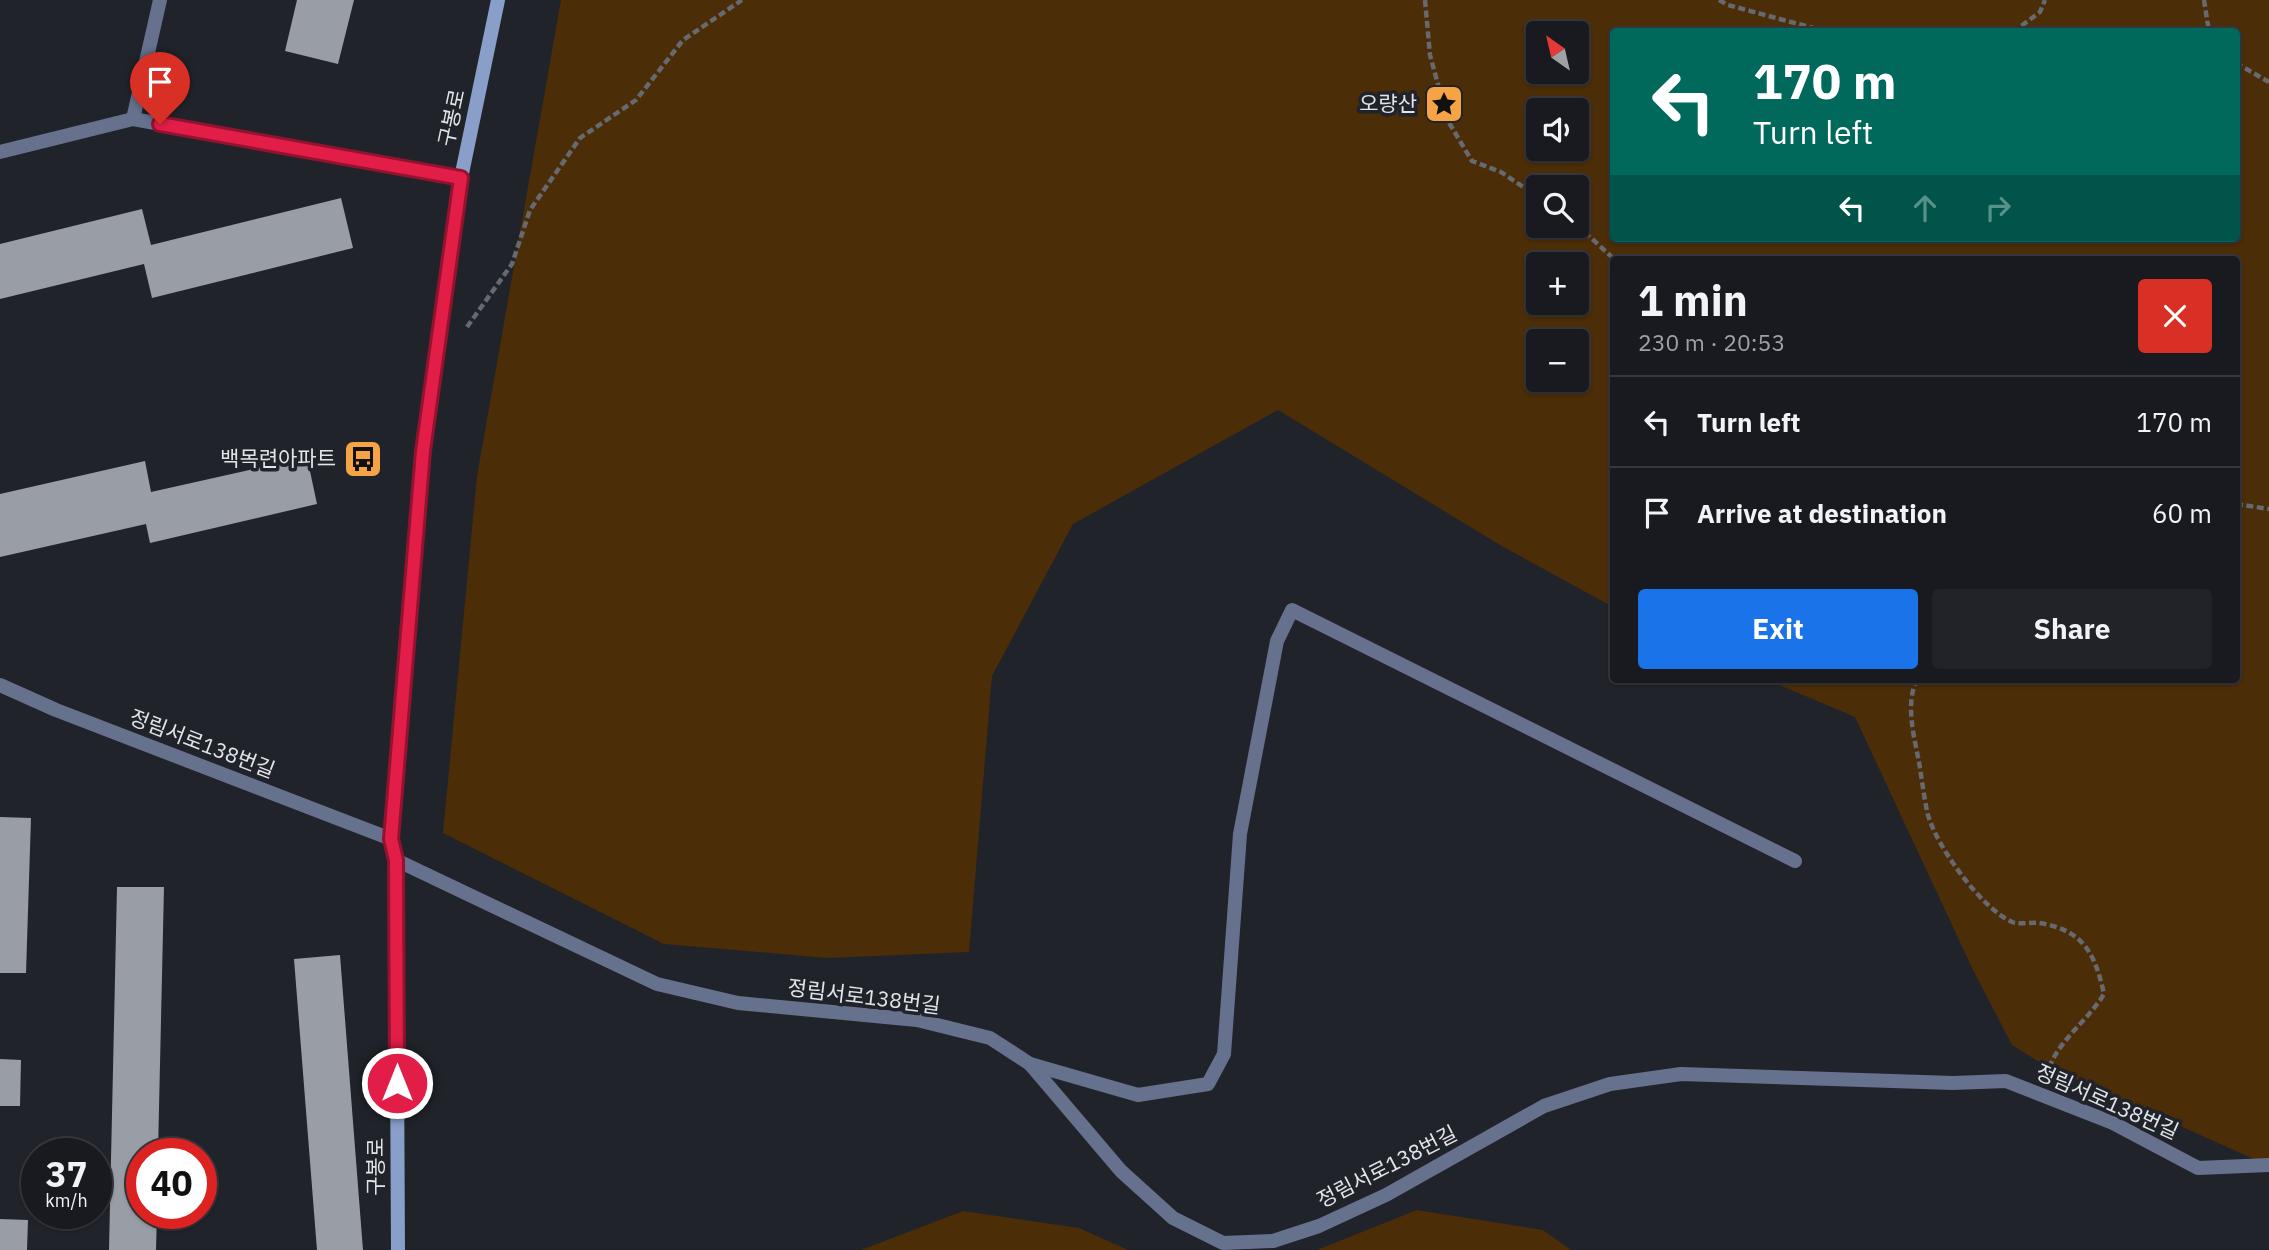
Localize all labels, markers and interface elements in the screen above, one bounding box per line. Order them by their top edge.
north arrow [1526,21,1589,84]
map controls [1526,21,1589,392]
text: 170 m [1753,49,1897,112]
pin [130,52,190,124]
icon: left [1638,56,1729,147]
icon: arrive [141,63,179,101]
place icon: 오량산 [1423,83,1465,125]
street label: 구봉로 [431,87,471,149]
place label: 오량산 [1359,89,1417,117]
button: sound [1526,98,1589,161]
text: Turn left [1753,111,1873,153]
button: search [1526,175,1589,238]
icon: left [1833,189,1871,227]
icon: ahead [1906,189,1944,227]
icon: right [1979,189,2017,227]
button: + [1526,252,1589,315]
text: 1 min [1638,273,1748,328]
button: close [2138,279,2212,353]
text: 230 m · 20:53 [1638,327,1785,357]
button: − [1526,329,1589,392]
icon: left [1638,403,1676,441]
text: Turn left [1697,405,1800,439]
text: 170 m [2136,405,2212,439]
bus stop icon: 백목련아파트 [342,438,384,480]
place label: 백목련아파트 [220,444,336,472]
icon: arrive [1638,494,1676,532]
text: Arrive at destination [1697,496,1947,530]
text: 60 m [2152,496,2212,530]
button: Exit [1638,589,1918,669]
button: Share [1932,589,2212,669]
street label: 정림서로138번길 [126,702,279,784]
street label: 정림서로138번길 [786,973,942,1019]
position arrow [360,1046,434,1120]
street label: 정림서로138번길 [2031,1057,2183,1145]
street label: 정림서로138번길 [1312,1119,1461,1213]
speed limit sign: 40 [126,1138,217,1229]
street label: 구봉로 [361,1138,389,1196]
text: 37 [45,1151,88,1197]
text: km/h [45,1189,88,1212]

